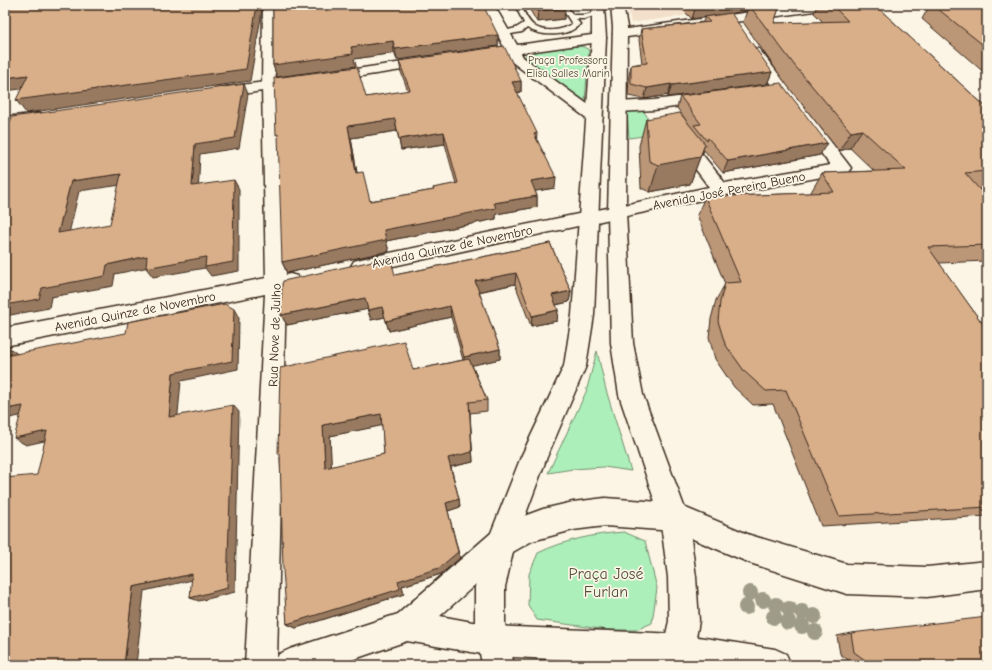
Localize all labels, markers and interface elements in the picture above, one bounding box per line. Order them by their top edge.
park label: Praça Professora Elisa Salles Marin [526,54,610,80]
street label: Avenida José Pereira Bueno [652,168,807,213]
street label: Avenida Quinze de Novembro [370,222,534,271]
street label: Rua Nove de Julho [265,283,284,387]
street label: Avenida Quinze de Novembro [53,288,217,334]
park label: Praça José Furlan [569,565,643,601]

